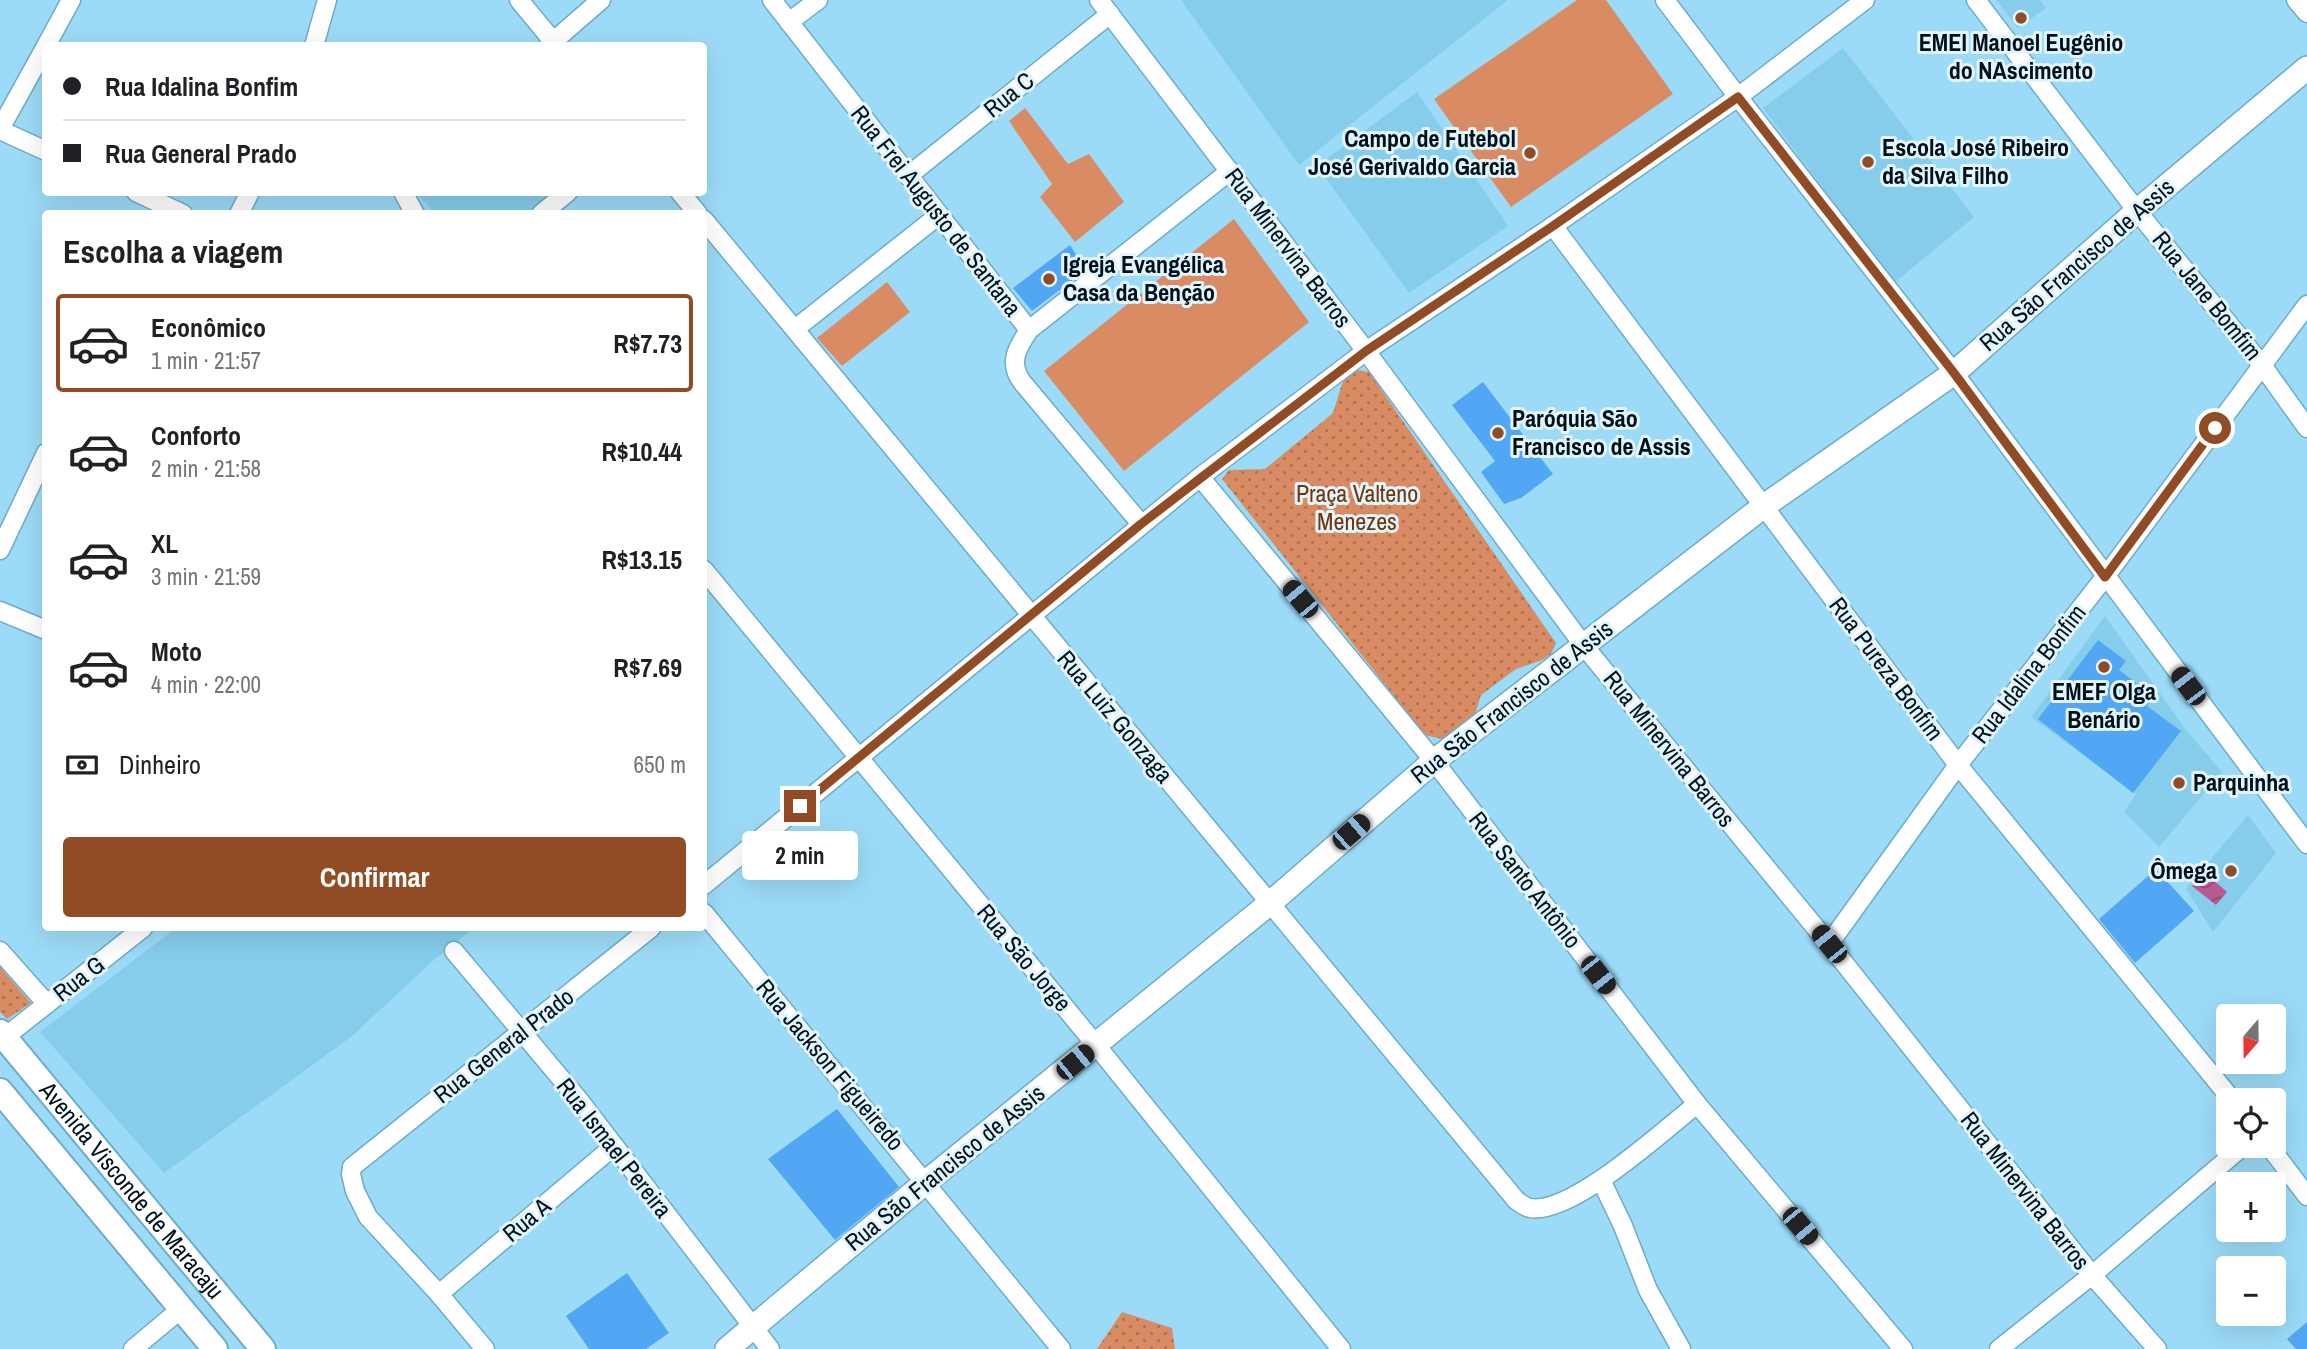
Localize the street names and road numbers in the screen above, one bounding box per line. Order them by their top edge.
street label: Rua C [977,64,1040,124]
street label: Rua Frei Augusto de Santana [844,98,1029,322]
street label: Rua Minervina Barros [1218,161,1360,334]
street label: Rua São Francisco de Assis [1972,171,2181,358]
street label: Rua Jane Bomfim [2146,224,2270,367]
street label: Rua Pureza Bonfim [1822,590,1951,747]
street label: Rua Idalina Bonfim [1964,597,2093,750]
street label: Rua São Francisco de Assis [1404,612,1619,790]
street label: Rua Luiz Gonzaga [1051,643,1181,790]
street label: Rua Minervina Barros [1597,663,1743,833]
street label: Rua Santo Antônio [1462,804,1589,954]
street label: Rua São Jorge [970,897,1079,1018]
street label: Rua G [46,948,111,1008]
street label: Rua Jackson Figueiredo [750,972,912,1157]
street label: Rua General Prado [427,980,580,1110]
street label: Rua Ismael Pereira [550,1071,680,1224]
street label: Avenida Visconde de Maracaju [32,1074,232,1305]
street label: Rua São Francisco de Assis [838,1077,1051,1258]
street label: Rua Minervina Barros [1954,1105,2098,1276]
street label: Rua A [496,1189,558,1249]

